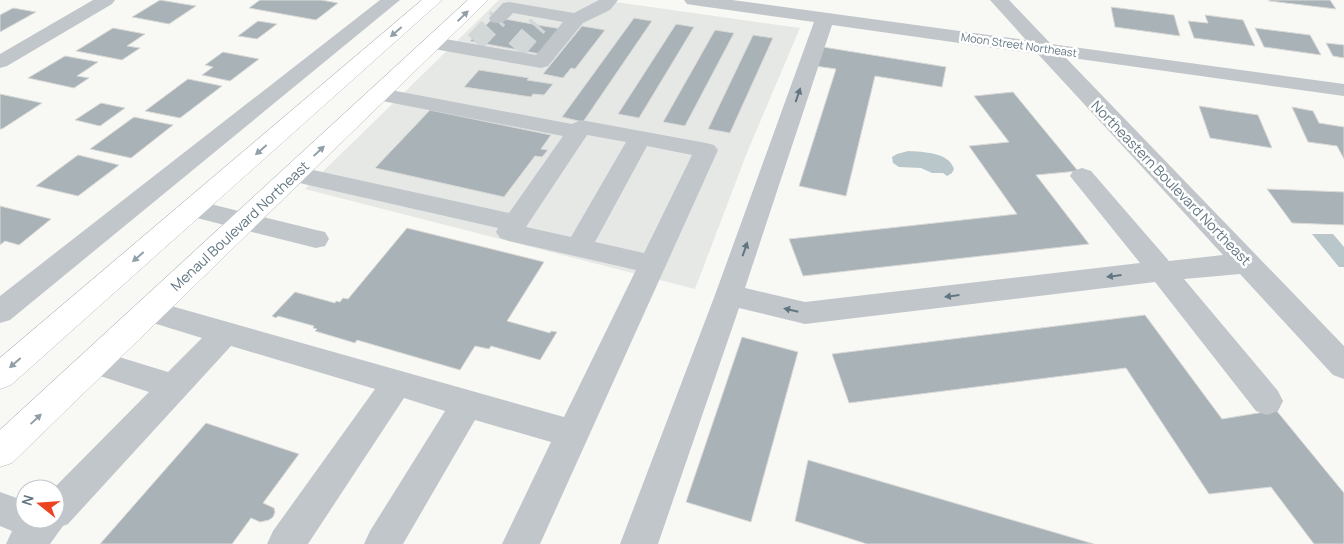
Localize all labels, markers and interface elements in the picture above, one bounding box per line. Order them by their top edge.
one-way arrow [457,10,469,22]
one-way arrow [391,26,403,38]
street label: Moon Street Northeast [960,29,1078,60]
one-way arrow [795,88,802,103]
street label: Northeastern Boulevard Northeast [1087,96,1256,269]
one-way arrow [254,145,267,156]
one-way arrow [313,145,325,157]
street label: Menaul Boulevard Northeast [166,156,313,295]
one-way arrow [741,241,749,256]
one-way arrow [132,251,144,262]
one-way arrow [1106,272,1122,280]
one-way arrow [944,292,960,300]
one-way arrow [784,306,799,314]
one-way arrow [9,358,22,369]
one-way arrow [29,413,41,425]
north arrow [15,479,65,529]
text: N [17,492,38,508]

